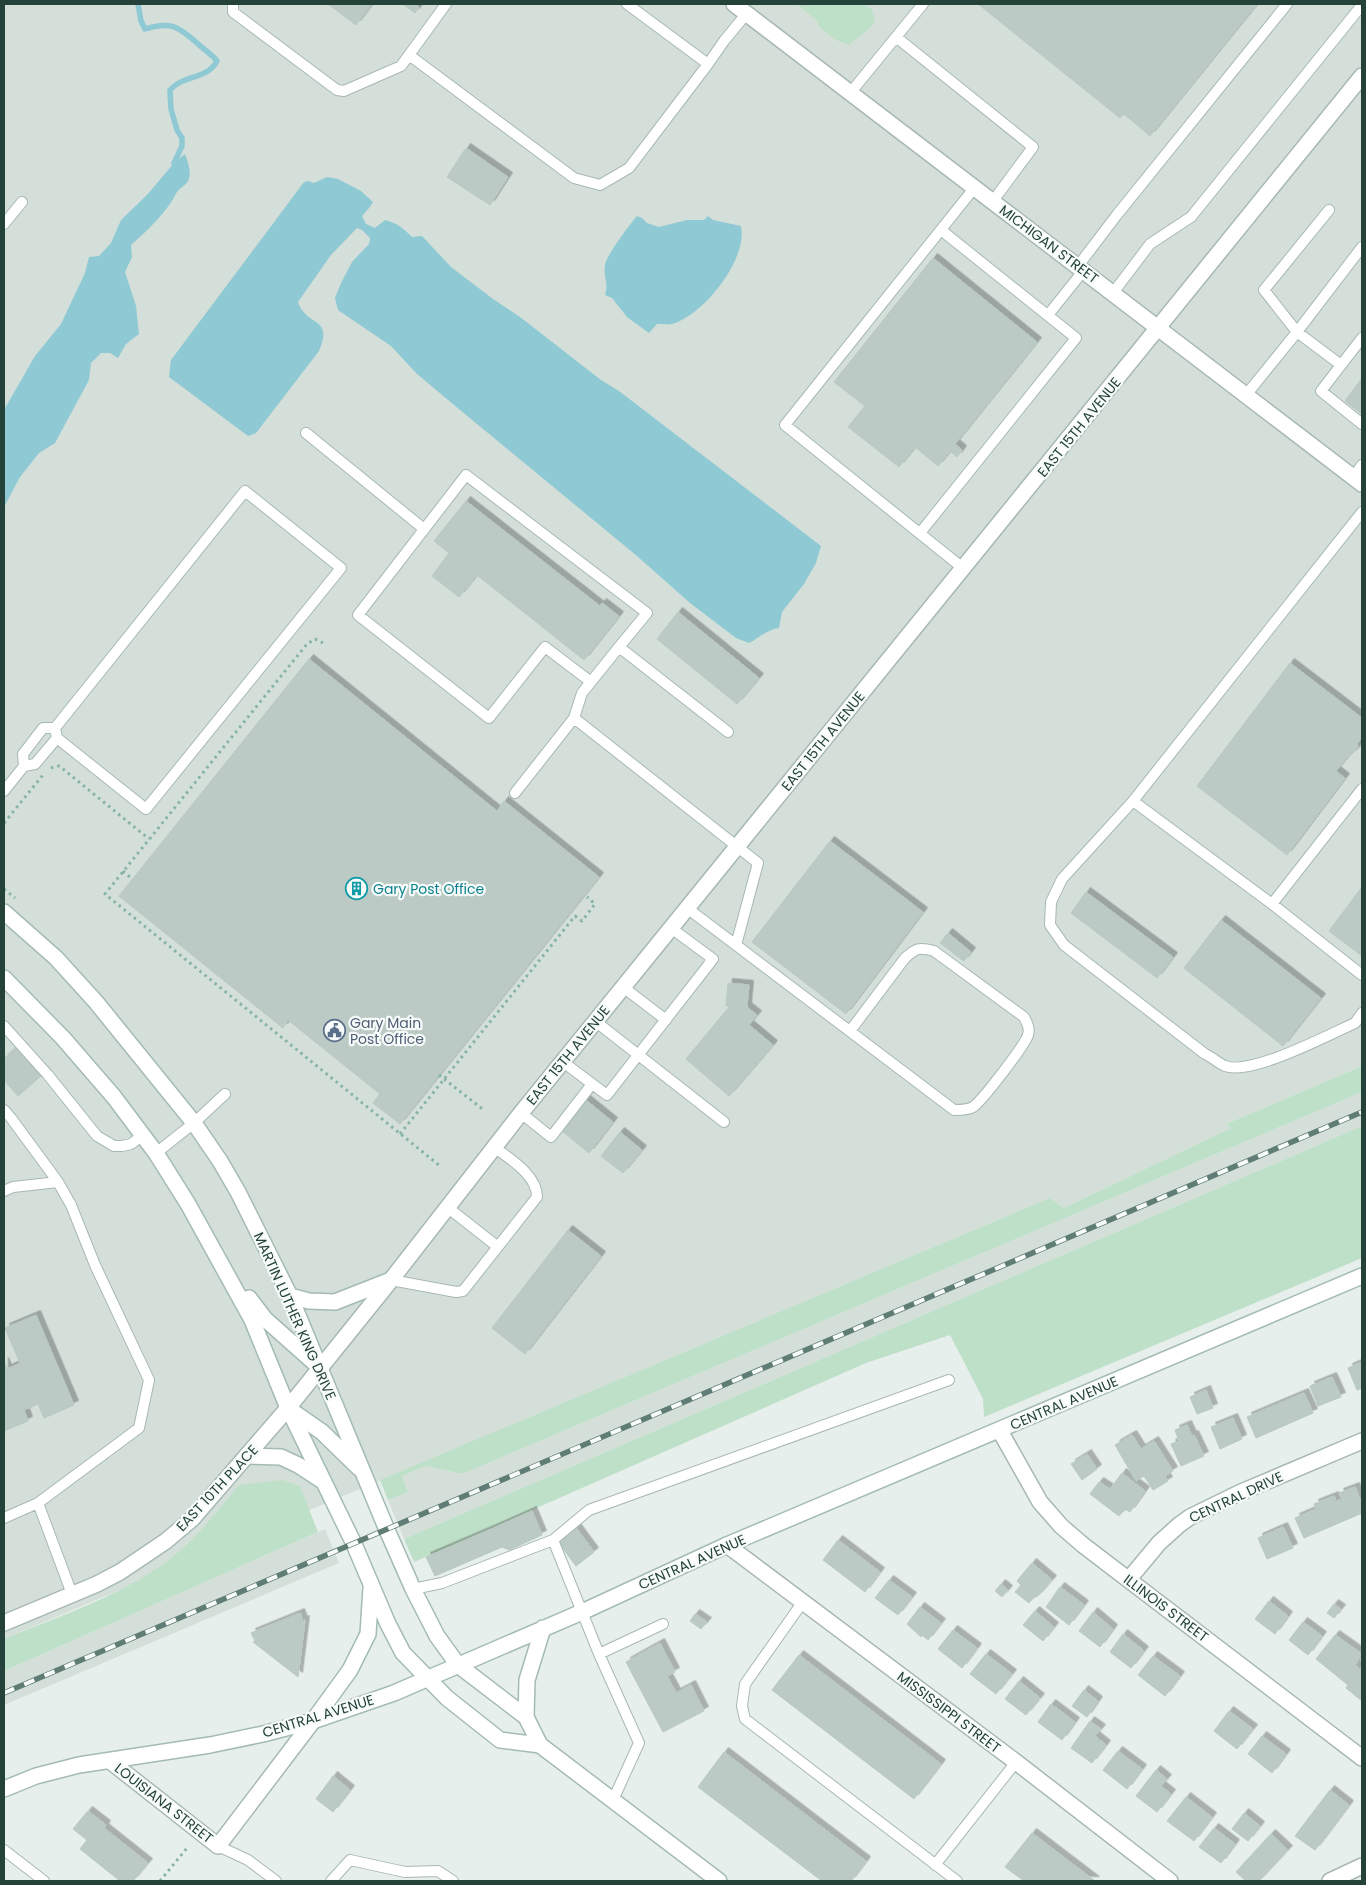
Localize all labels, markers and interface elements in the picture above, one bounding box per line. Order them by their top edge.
street label: MICHIGAN STREET [995,200,1103,288]
street label: EAST 15TH AVENUE [1033,373,1125,481]
street label: EAST 15TH AVENUE [777,687,869,795]
building icon: Gary Post Office [345,877,369,901]
place label: Gary Post Office [373,879,485,899]
street label: EAST 15TH AVENUE [522,1001,614,1109]
place label: Gary Main Post Office [350,1013,424,1049]
public building icon: Gary Main Post Office [322,1019,346,1043]
street label: MARTIN LUTHER KING DRIVE [249,1229,341,1403]
street label: CENTRAL AVENUE [1007,1371,1121,1435]
street label: EAST 10TH PLACE [171,1440,263,1536]
street label: CENTRAL DRIVE [1186,1466,1286,1528]
street label: CENTRAL AVENUE [635,1529,749,1595]
street label: ILLINOIS STREET [1119,1569,1213,1647]
street label: MISSISSIPPI STREET [893,1666,1005,1758]
street label: CENTRAL AVENUE [260,1690,376,1742]
street label: LOUISIANA STREET [110,1758,218,1848]

